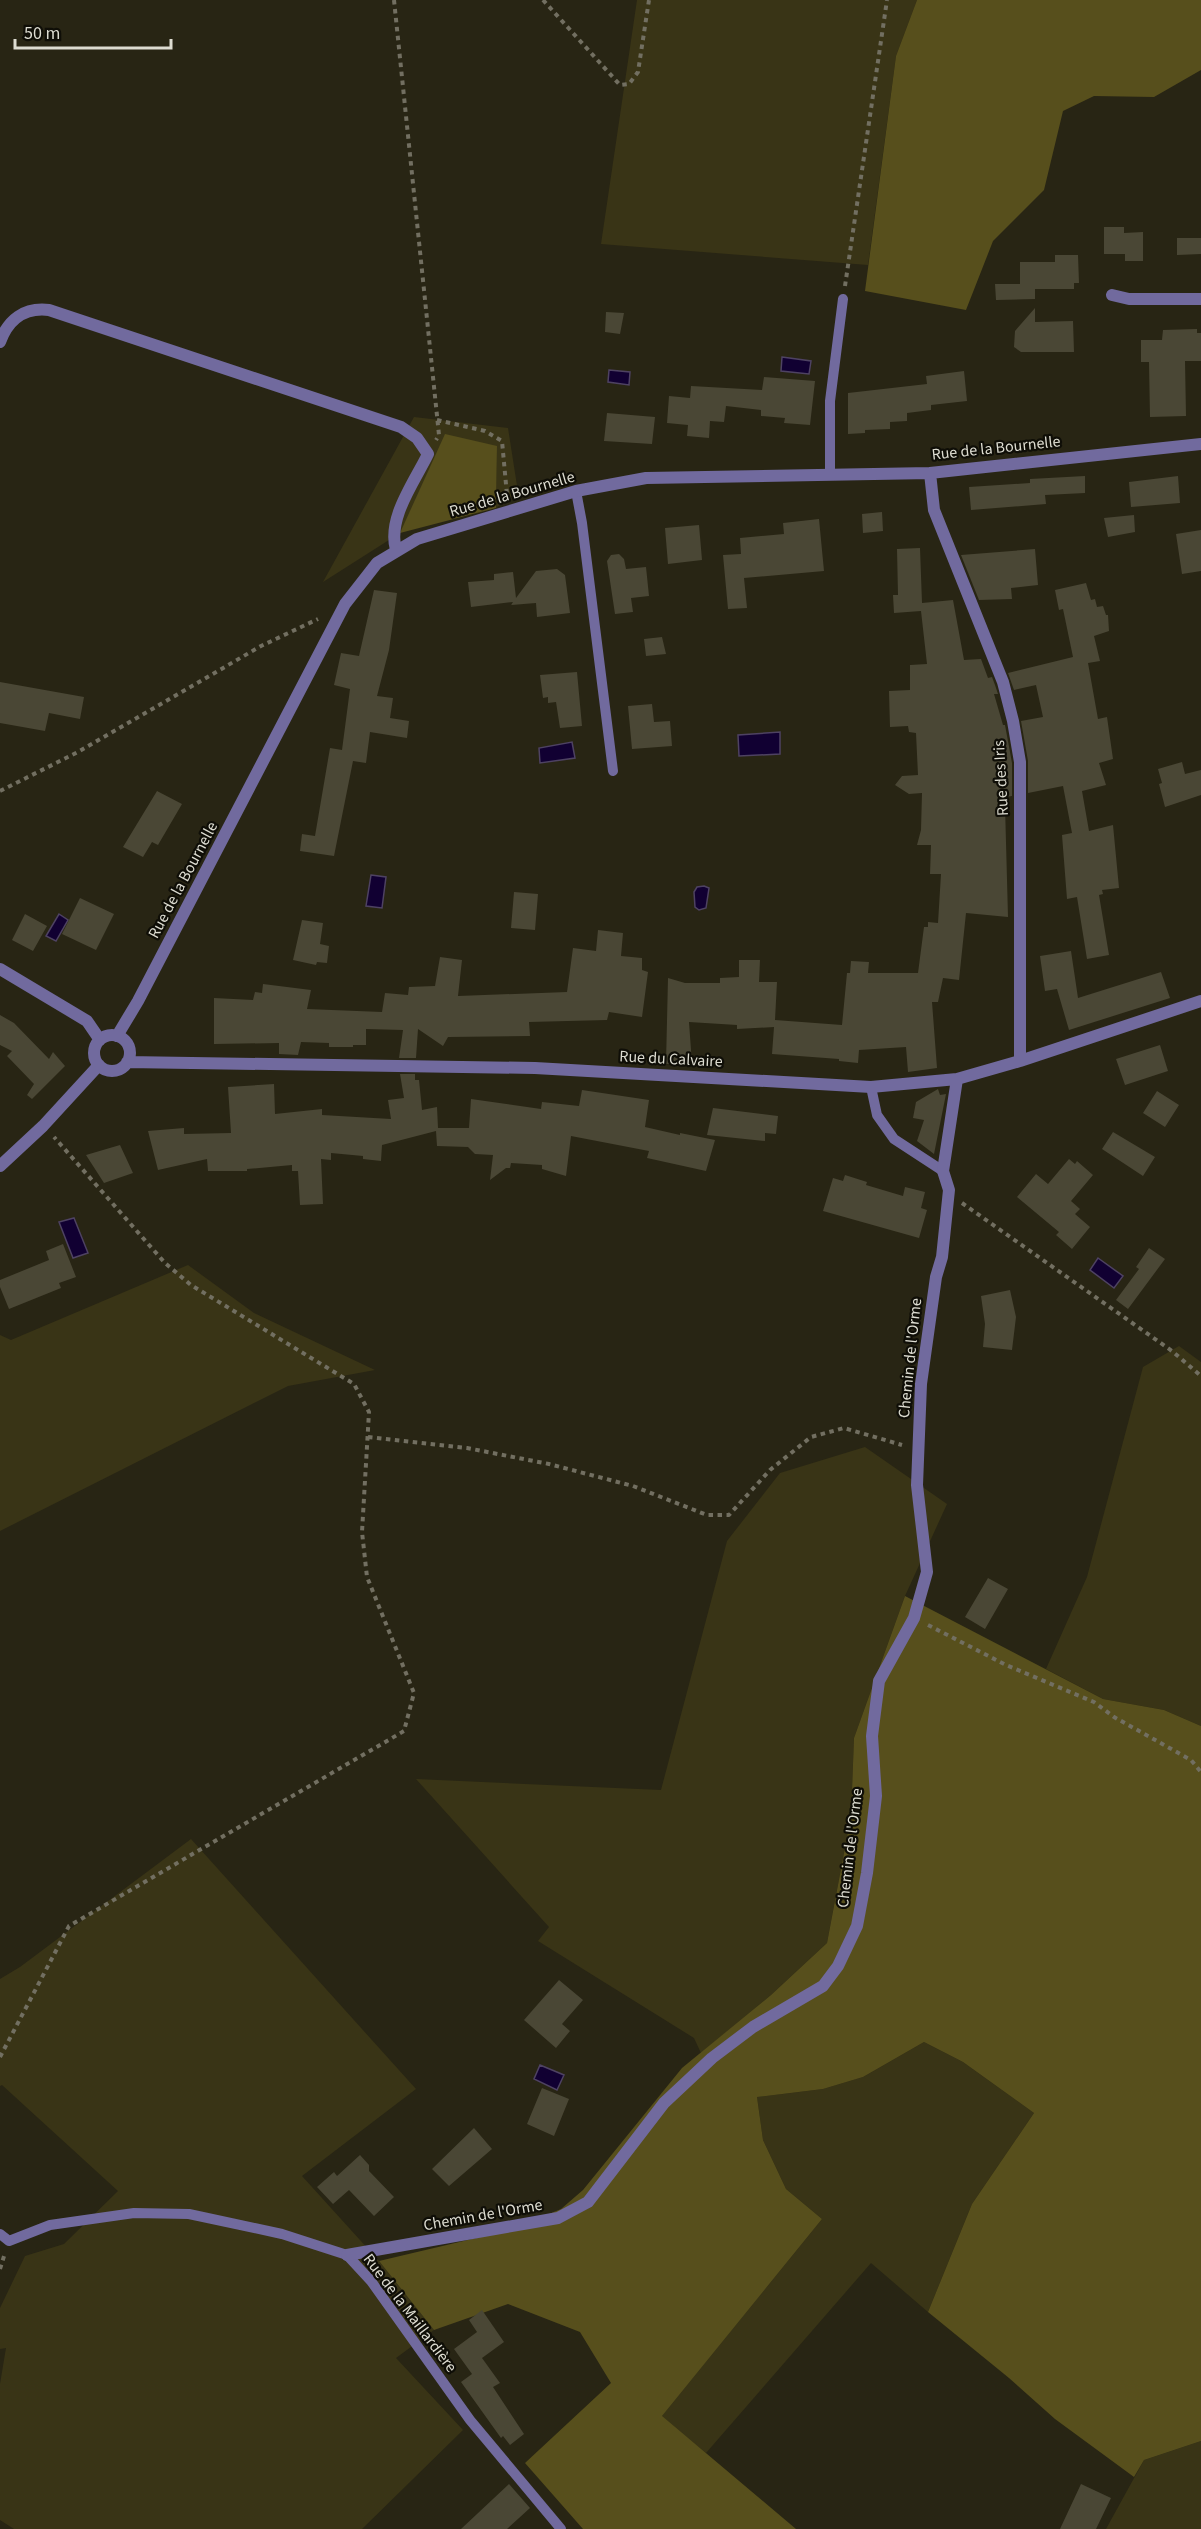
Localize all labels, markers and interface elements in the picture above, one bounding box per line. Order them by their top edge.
scale bar [15,12,171,50]
text: 50 m [24,21,60,46]
street label: Rue de la Bournelle [930,430,1062,466]
street label: Rue de la Bournelle [447,466,577,522]
street label: Rue des Iris [988,739,1014,817]
street label: Rue de la Bournelle [143,818,223,942]
street label: Rue du Calvaire [619,1045,723,1073]
street label: Chemin de l'Orme [893,1297,927,1419]
street label: Chemin de l'Orme [832,1787,868,1909]
street label: Chemin de l'Orme [422,2194,544,2236]
street label: Rue de la Maillardière [358,2249,462,2377]

